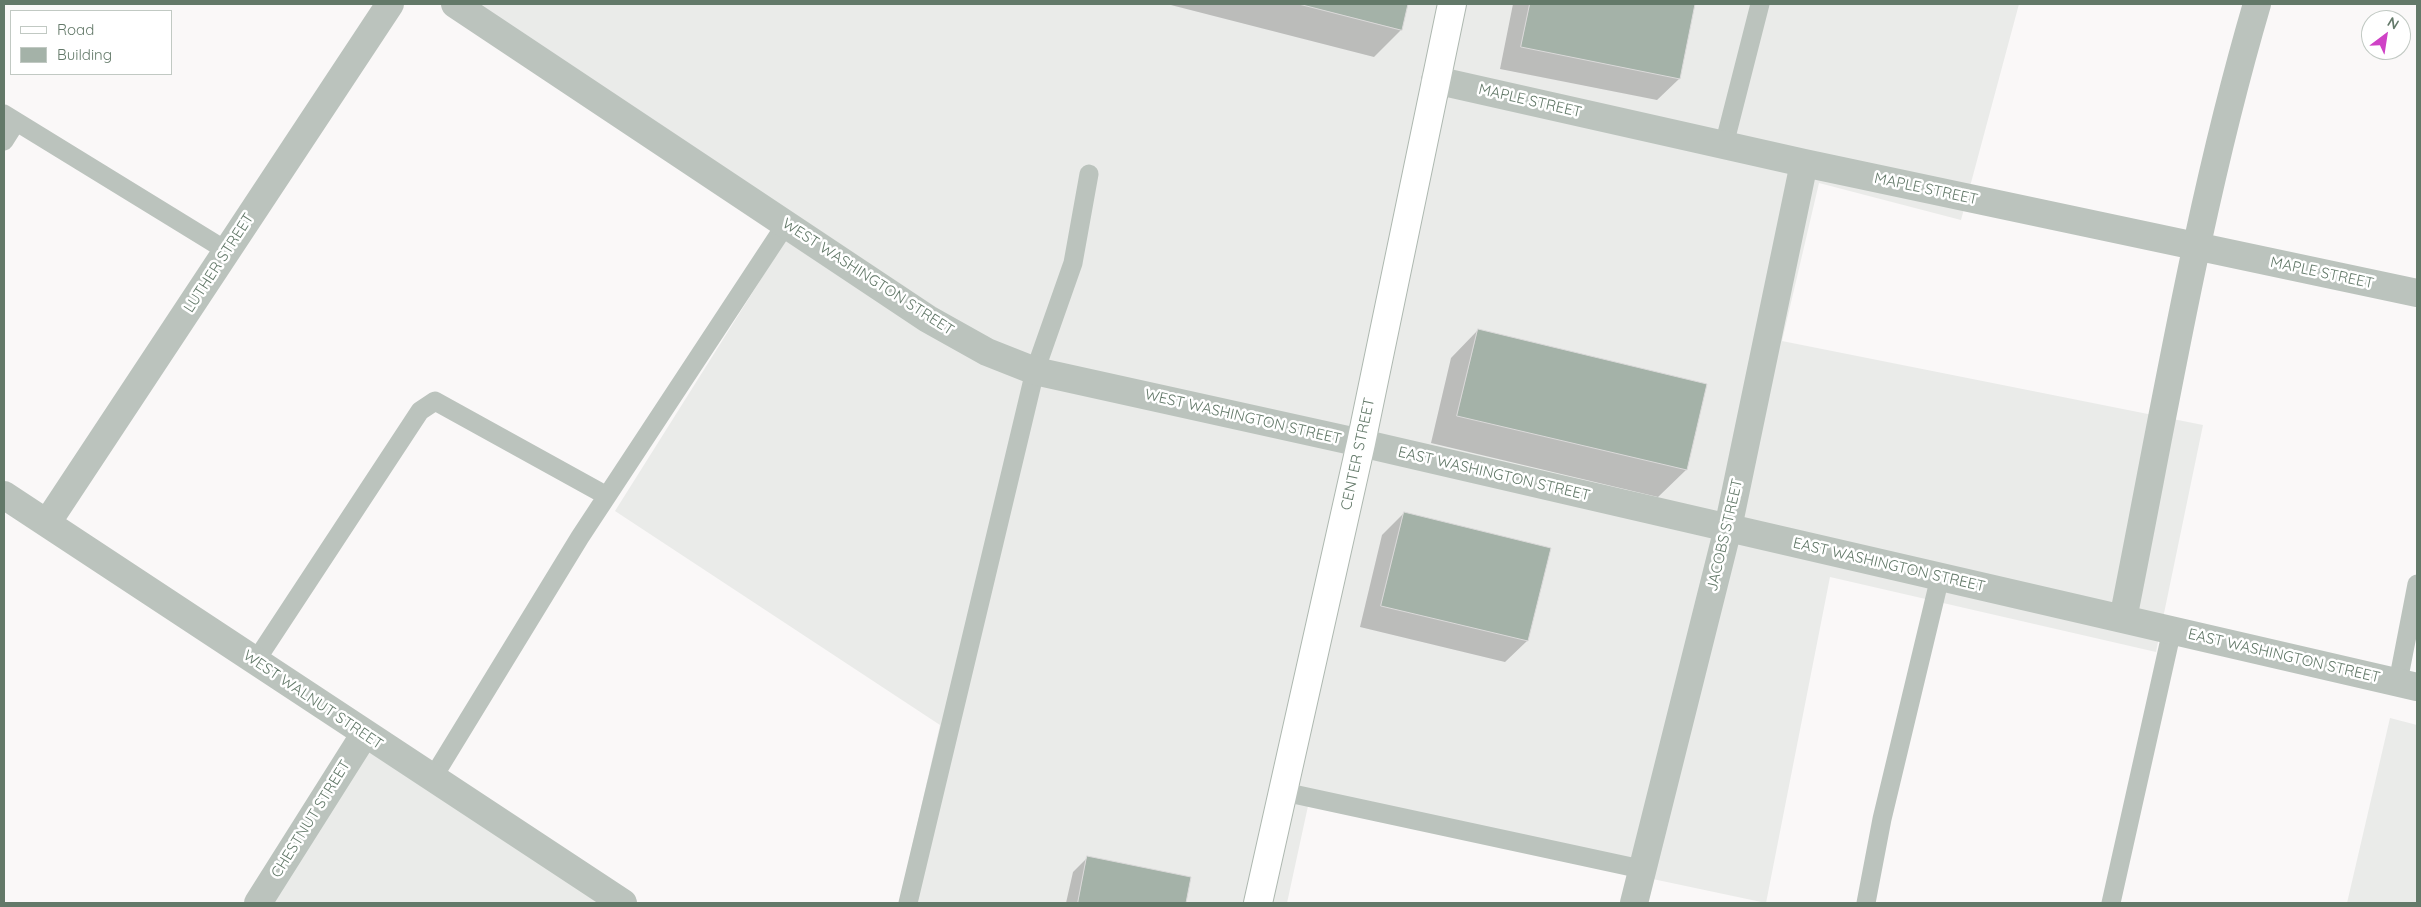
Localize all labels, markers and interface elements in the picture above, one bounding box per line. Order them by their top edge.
legend [10,10,172,75]
north arrow [2361,10,2411,60]
text: N [2384,13,2402,33]
text: Road [57,20,94,39]
text: Building [57,45,112,64]
street label: MAPLE STREET [1477,80,1583,122]
street label: MAPLE STREET [1873,169,1979,209]
street label: LUTHER STREET [180,210,258,316]
street label: WEST WASHINGTON STREET [779,215,957,339]
street label: MAPLE STREET [2269,253,2375,293]
street label: WEST WASHINGTON STREET [1143,386,1343,448]
street label: CENTER STREET [1337,396,1379,512]
street label: EAST WASHINGTON STREET [1396,443,1592,505]
street label: JACOBS STREET [1703,477,1747,593]
street label: EAST WASHINGTON STREET [1791,534,1987,596]
street label: EAST WASHINGTON STREET [2186,625,2382,687]
street label: WEST WALNUT STREET [240,646,386,754]
street label: CHESTNUT STREET [268,757,354,881]

